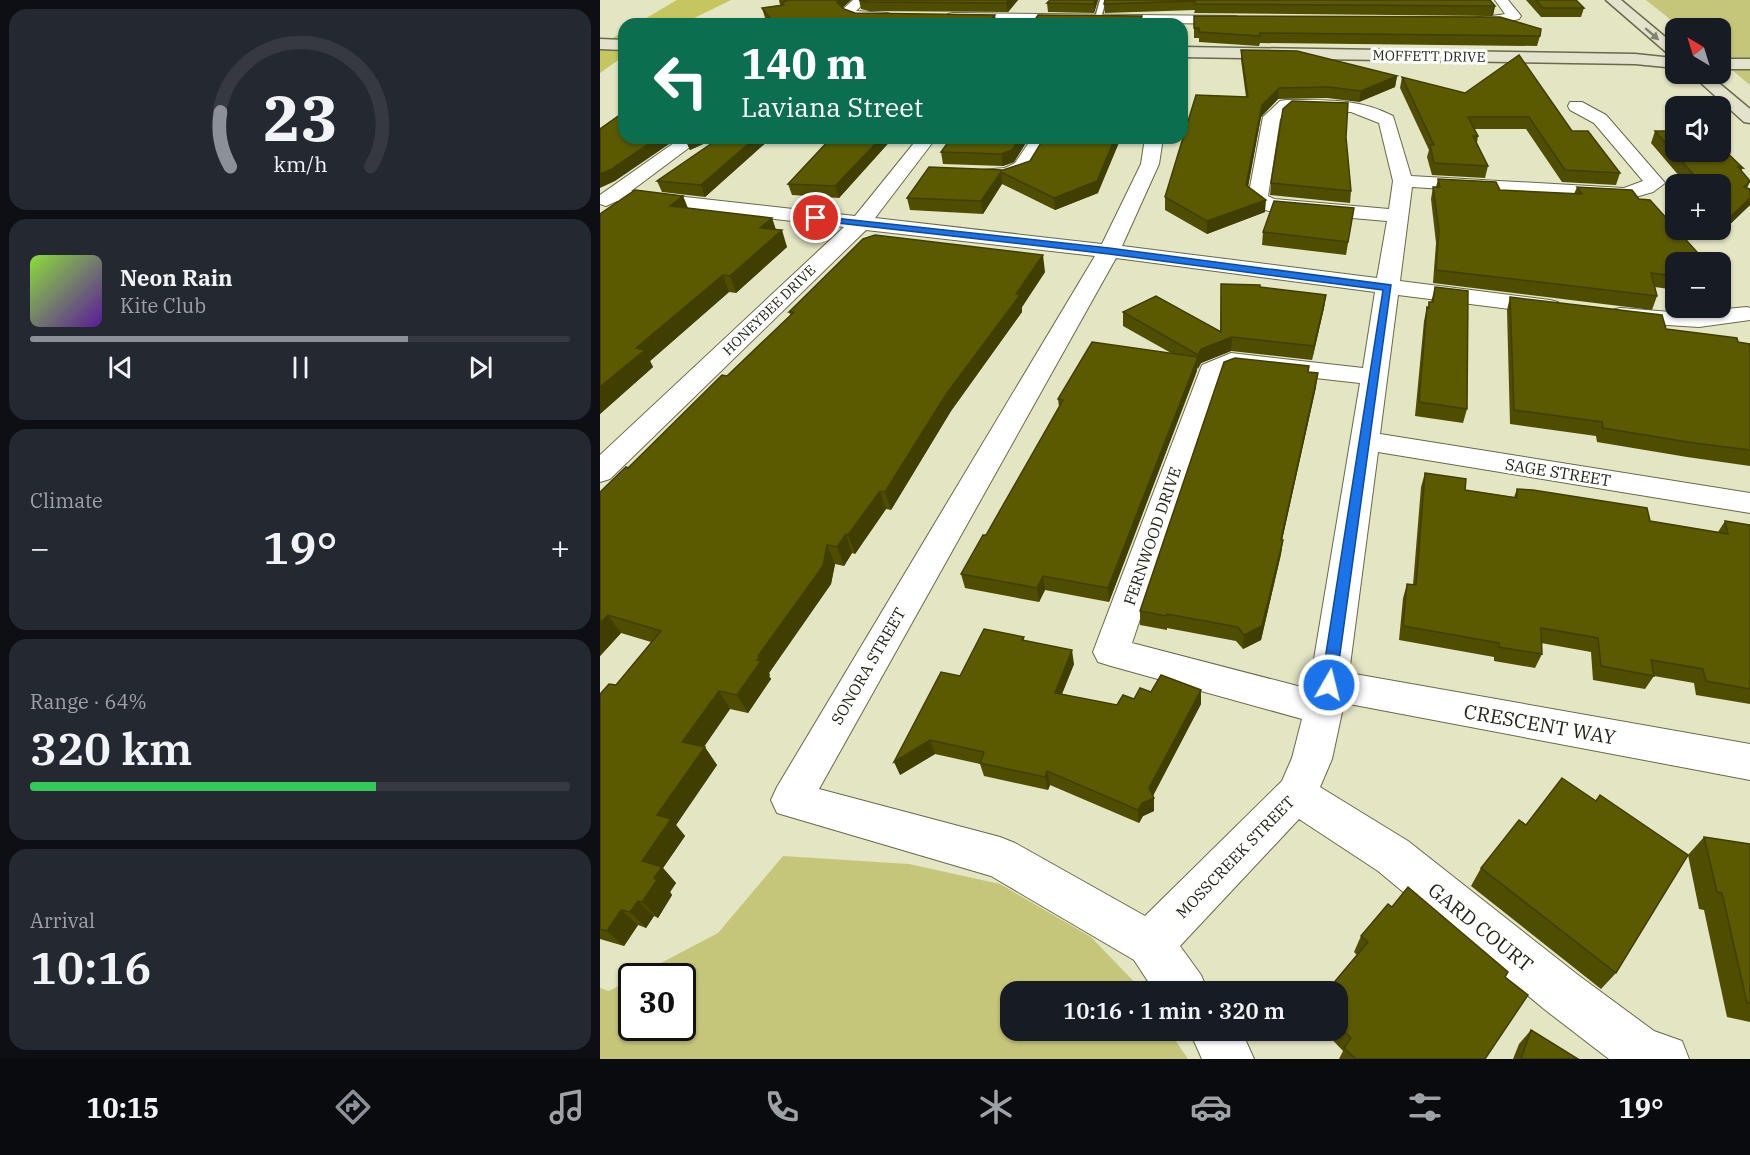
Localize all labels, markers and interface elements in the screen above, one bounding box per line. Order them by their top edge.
north arrow [1665,18,1731,84]
map controls [1665,18,1731,318]
one-way arrow [1644,27,1659,40]
text: 140 m [741,36,867,91]
icon: left [642,42,720,120]
street label: MOFFETT DRIVE [1372,46,1486,66]
text: 23 [263,77,337,158]
text: Laviana Street [741,89,923,124]
button: sound [1665,96,1731,162]
text: km/h [273,150,327,178]
button: + [1665,174,1731,240]
pin [790,192,841,243]
icon: arrive [799,201,832,234]
button: − [1665,252,1731,318]
street label: HONEYBEE DRIVE [719,261,819,359]
text: Neon Rain [120,263,233,292]
text: Kite Club [120,292,206,319]
icon: previous [104,351,137,384]
icon: pause [284,351,317,384]
icon: next [464,351,497,384]
street label: SAGE STREET [1504,454,1612,490]
street label: FERNWOOD DRIVE [1119,464,1185,608]
text: Climate [30,487,103,514]
text: 19° [262,518,338,576]
text: − [30,526,50,569]
text: + [550,526,570,569]
street label: SONORA STREET [826,604,910,728]
position arrow [1297,653,1361,717]
text: Range · 64% [30,688,147,715]
street label: CRESCENT WAY [1462,697,1618,751]
text: 320 km [30,719,192,777]
street label: MOSSCREEK STREET [1171,792,1299,922]
street label: GARD COURT [1423,876,1539,978]
text: Arrival [30,907,95,934]
text: 10:16 [30,938,151,996]
speed limit sign: 30 [618,963,696,1041]
text: 10:16 · 1 min · 320 m [1063,996,1285,1025]
icon: directions [332,1086,374,1128]
icon: music [546,1086,588,1128]
icon: phone [761,1086,803,1128]
icon: climate [975,1086,1017,1128]
icon: car [1190,1086,1232,1128]
icon: filters [1404,1086,1446,1128]
text: 10:15 [86,1090,159,1125]
text: 19° [1619,1090,1664,1125]

